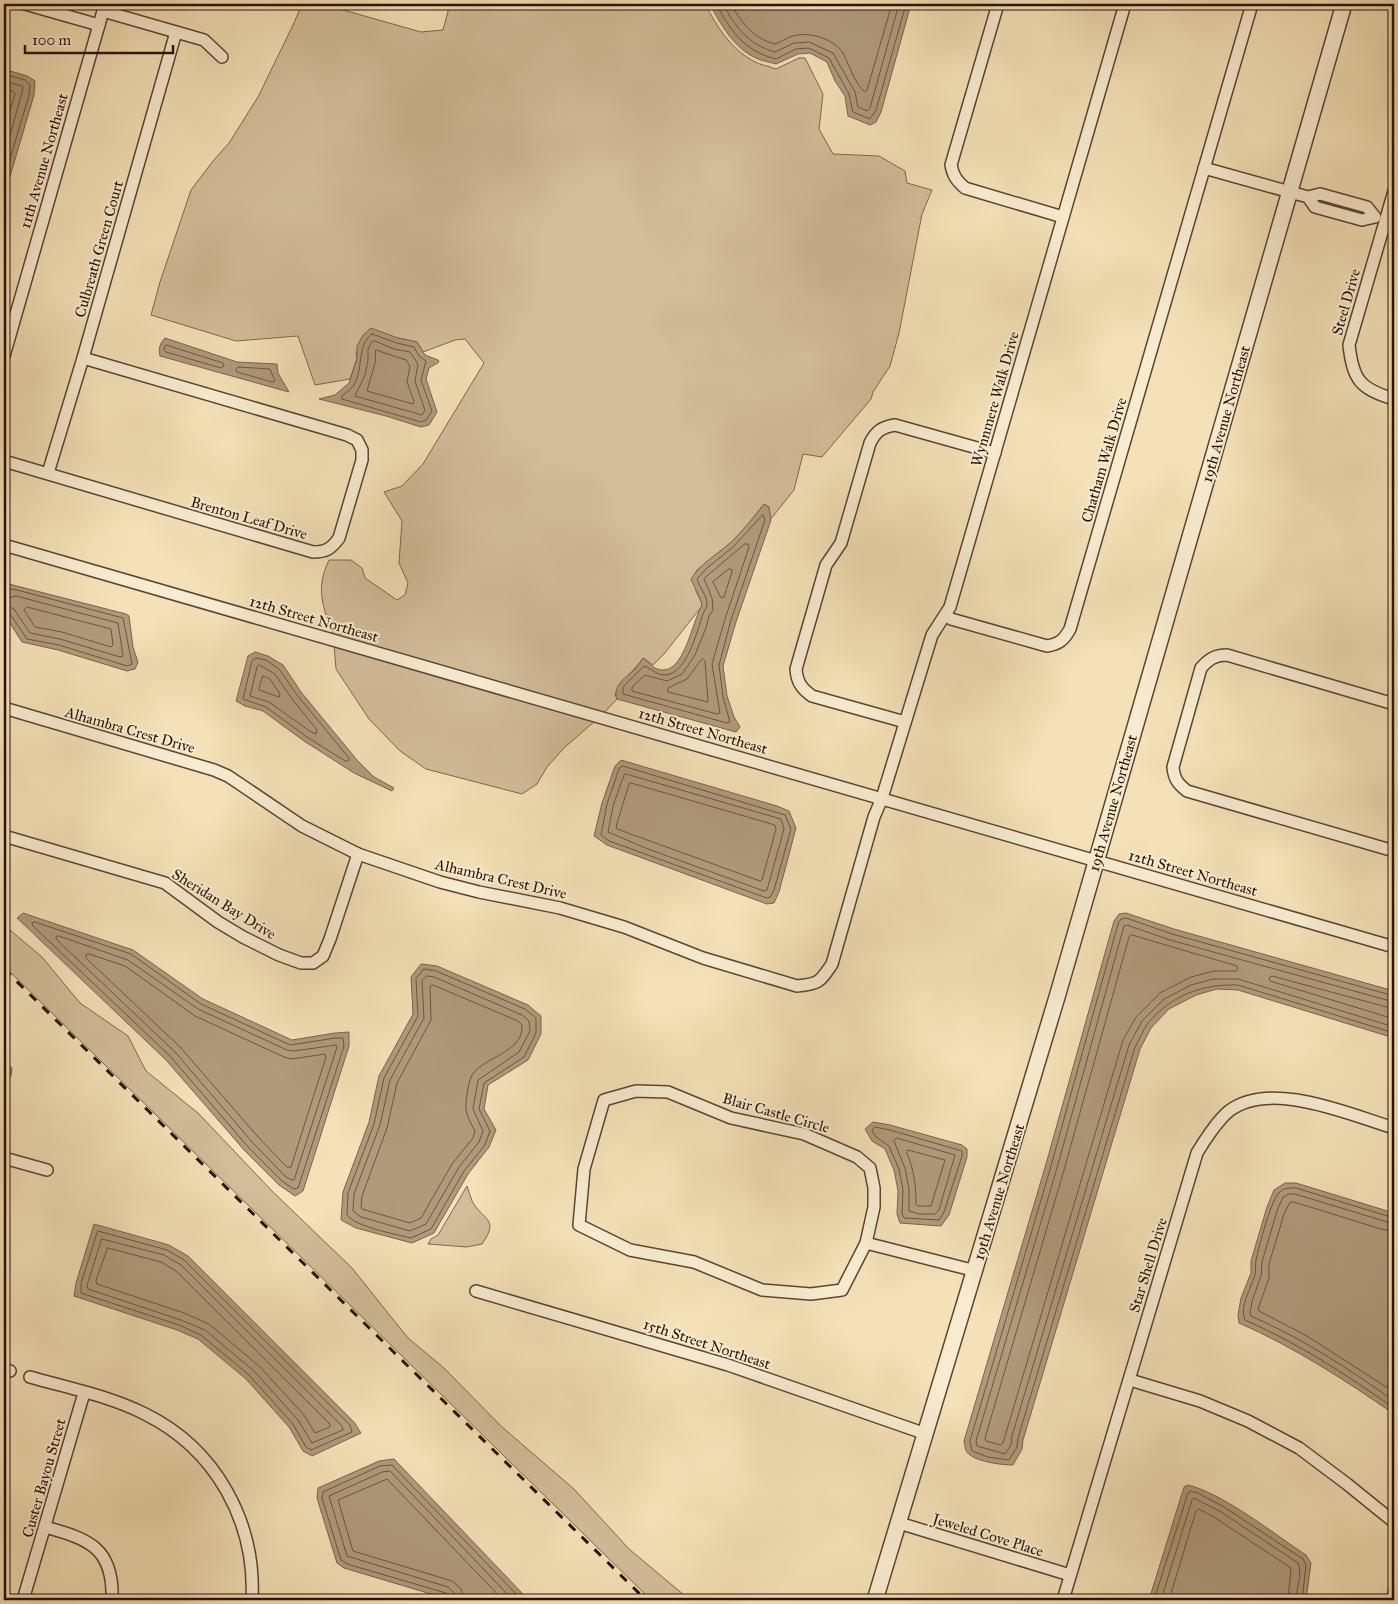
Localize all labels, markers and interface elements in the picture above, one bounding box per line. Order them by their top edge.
scale bar [25,22,172,54]
text: 100 m [32,31,72,49]
street label: 11th Avenue Northeast [16,91,72,231]
street label: Culbreath Green Court [71,178,127,320]
street label: Steel Drive [1328,267,1364,337]
street label: Wynnmere Walk Drive [967,329,1023,469]
street label: 19th Avenue Northeast [1198,343,1254,485]
street label: Chatham Walk Drive [1078,395,1130,525]
street label: Brenton Leaf Drive [189,493,309,543]
street label: 12th Street Northeast [247,592,381,646]
street label: Alhambra Crest Drive [62,703,197,757]
street label: 12th Street Northeast [636,704,770,758]
street label: 19th Avenue Northeast [1085,732,1141,874]
street label: 12th Street Northeast [1126,846,1260,900]
street label: Alhambra Crest Drive [432,855,569,903]
street label: Sheridan Bay Drive [169,865,279,943]
street label: Blair Castle Circle [720,1089,832,1137]
street label: 19th Avenue Northeast [970,1121,1029,1262]
street label: Star Shell Drive [1125,1215,1171,1315]
street label: 15th Street Northeast [641,1315,774,1373]
street label: Custer Bayou Street [18,1416,70,1540]
street label: Jeweled Cove Place [928,1509,1046,1561]

